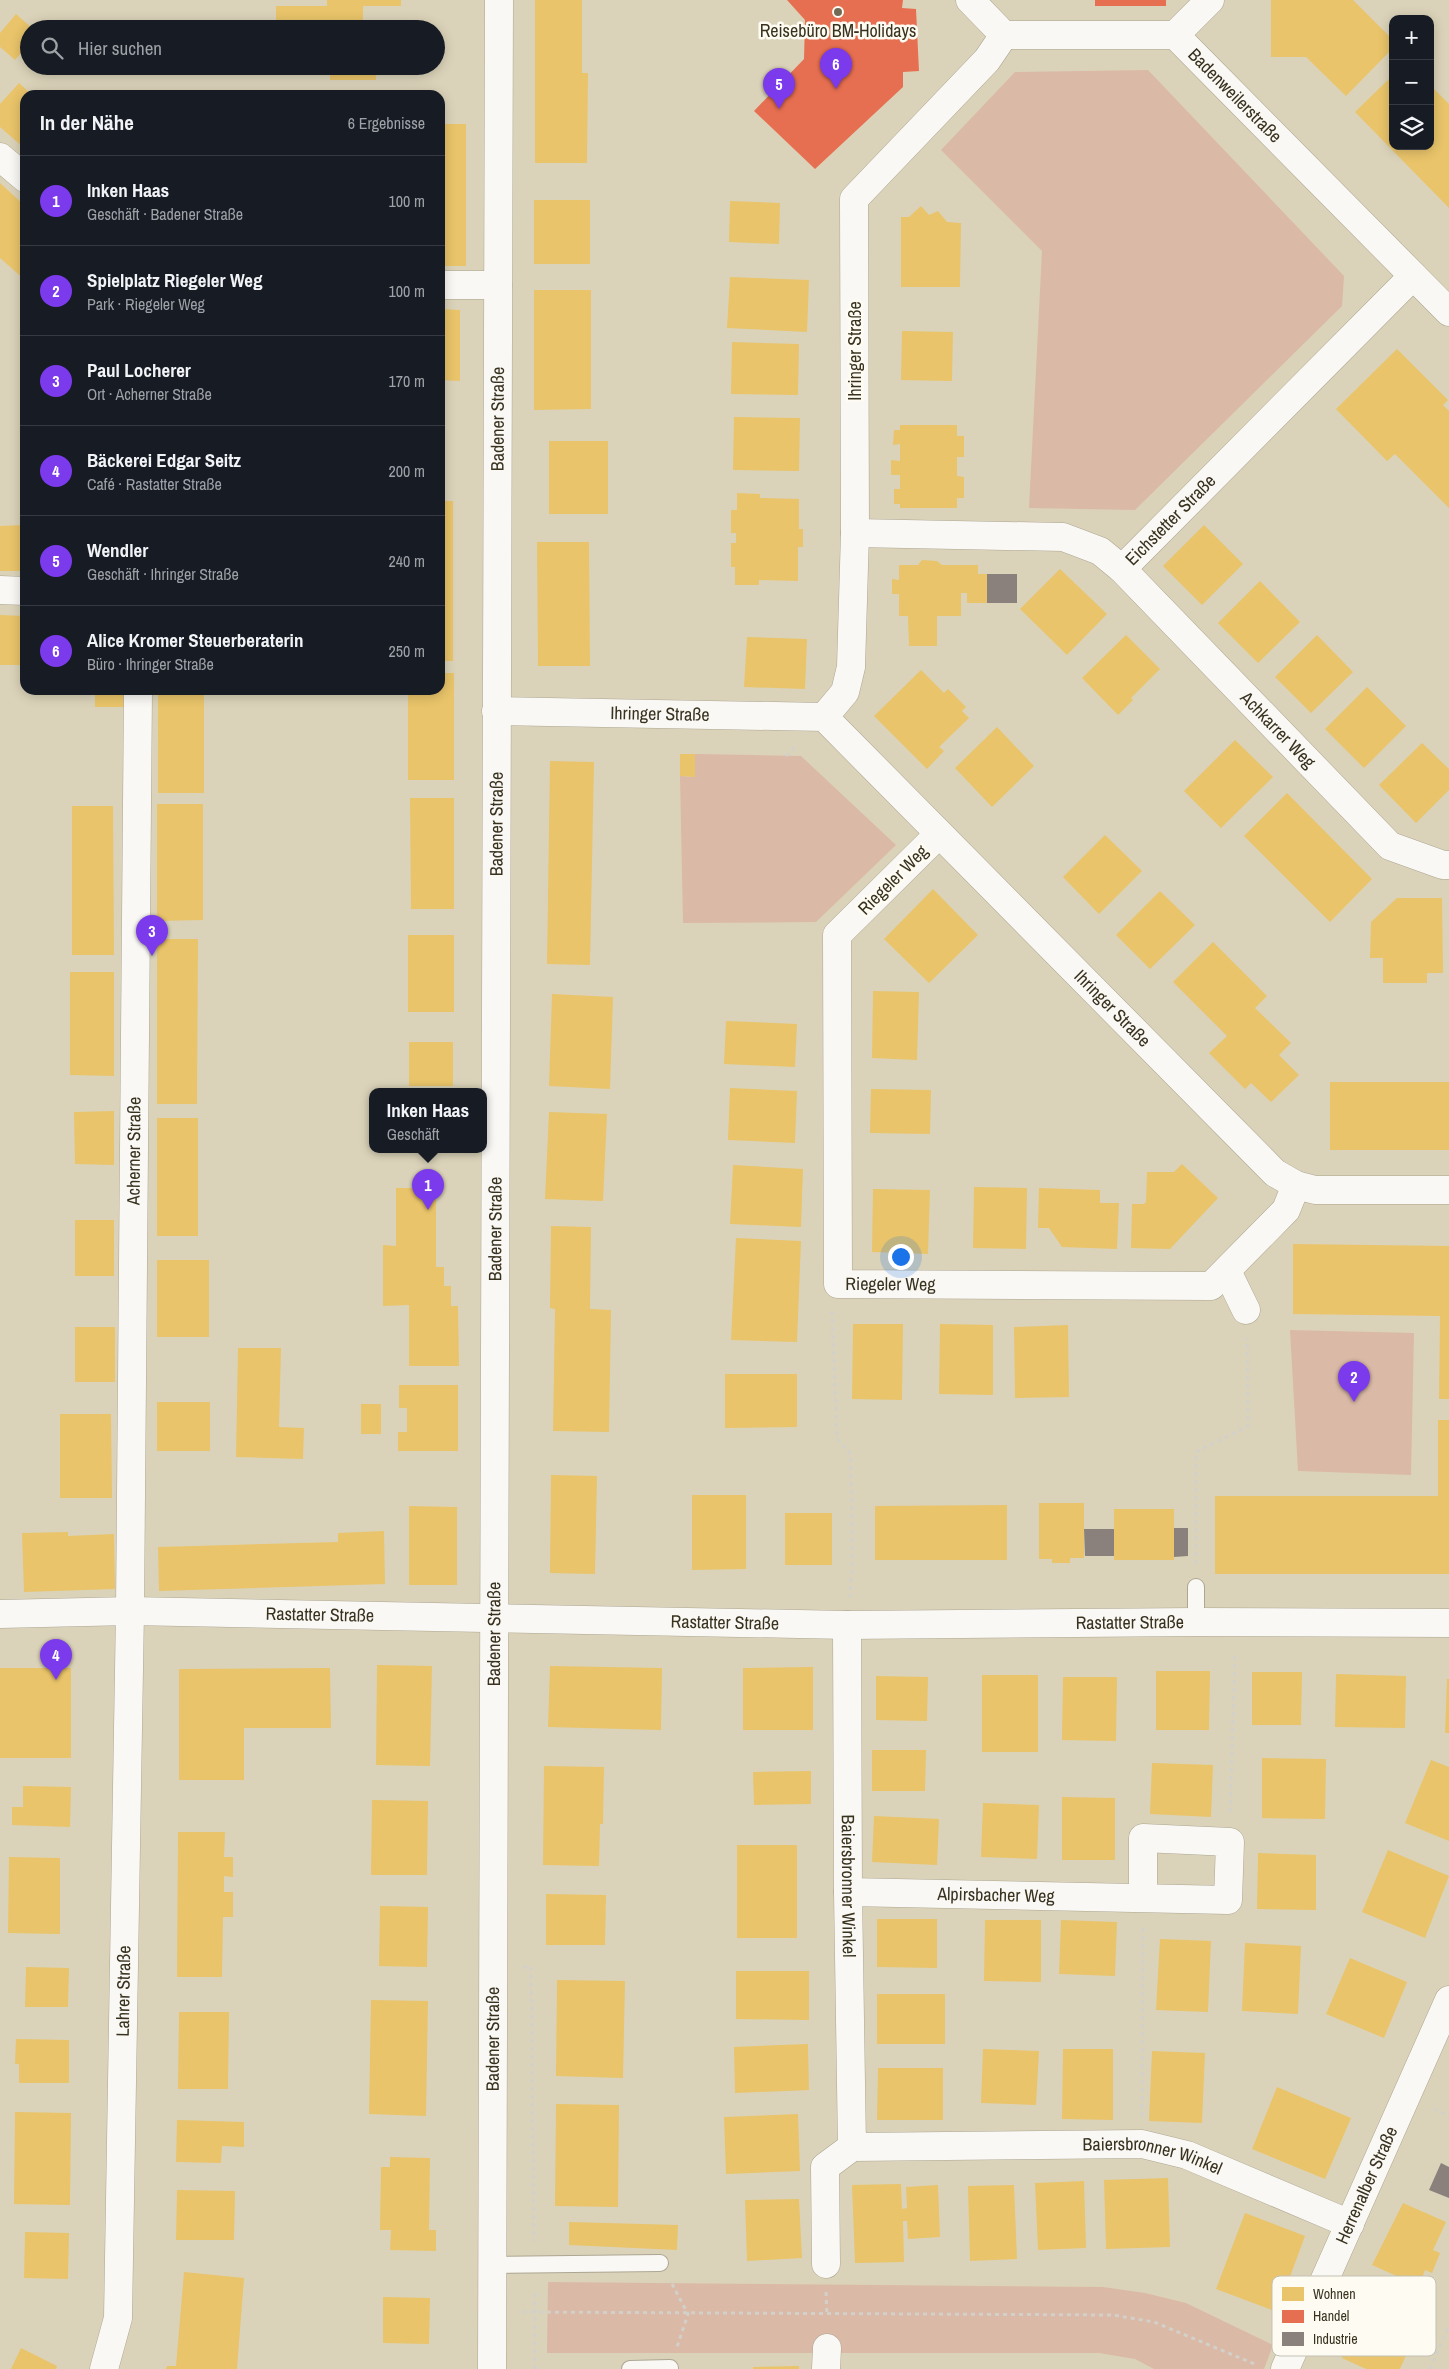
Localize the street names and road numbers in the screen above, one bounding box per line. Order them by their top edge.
street label: Badenweilerstraße [1183,42,1288,148]
street label: Ihringer Straße [842,301,867,401]
street label: Badener Straße [485,367,510,471]
street label: Eichstetter Straße [1119,469,1221,571]
street label: Achkarrer Weg [1234,685,1322,774]
street label: Ihringer Straße [610,700,710,727]
street label: Badener Straße [483,772,509,876]
street label: Riegeler Weg [852,838,934,920]
street label: Ihringer Straße [1069,964,1156,1052]
street label: Acherner Straße [121,1097,146,1206]
street label: Badener Straße [482,1177,508,1281]
street label: Riegeler Weg [845,1271,936,1297]
street label: Badener Straße [481,1582,506,1686]
street label: Rastatter Straße [265,1601,374,1628]
street label: Rastatter Straße [670,1609,779,1636]
street label: Rastatter Straße [1075,1609,1184,1635]
street label: Baiersbronner Winkel [836,1814,862,1958]
street label: Alpirsbacher Weg [936,1881,1056,1908]
street label: Lahrer Straße [110,1945,136,2037]
street label: Badener Straße [480,1987,505,2091]
street label: Herrenalber Straße [1329,2122,1403,2248]
street label: Baiersbronner Winkel [1082,2131,1226,2181]

